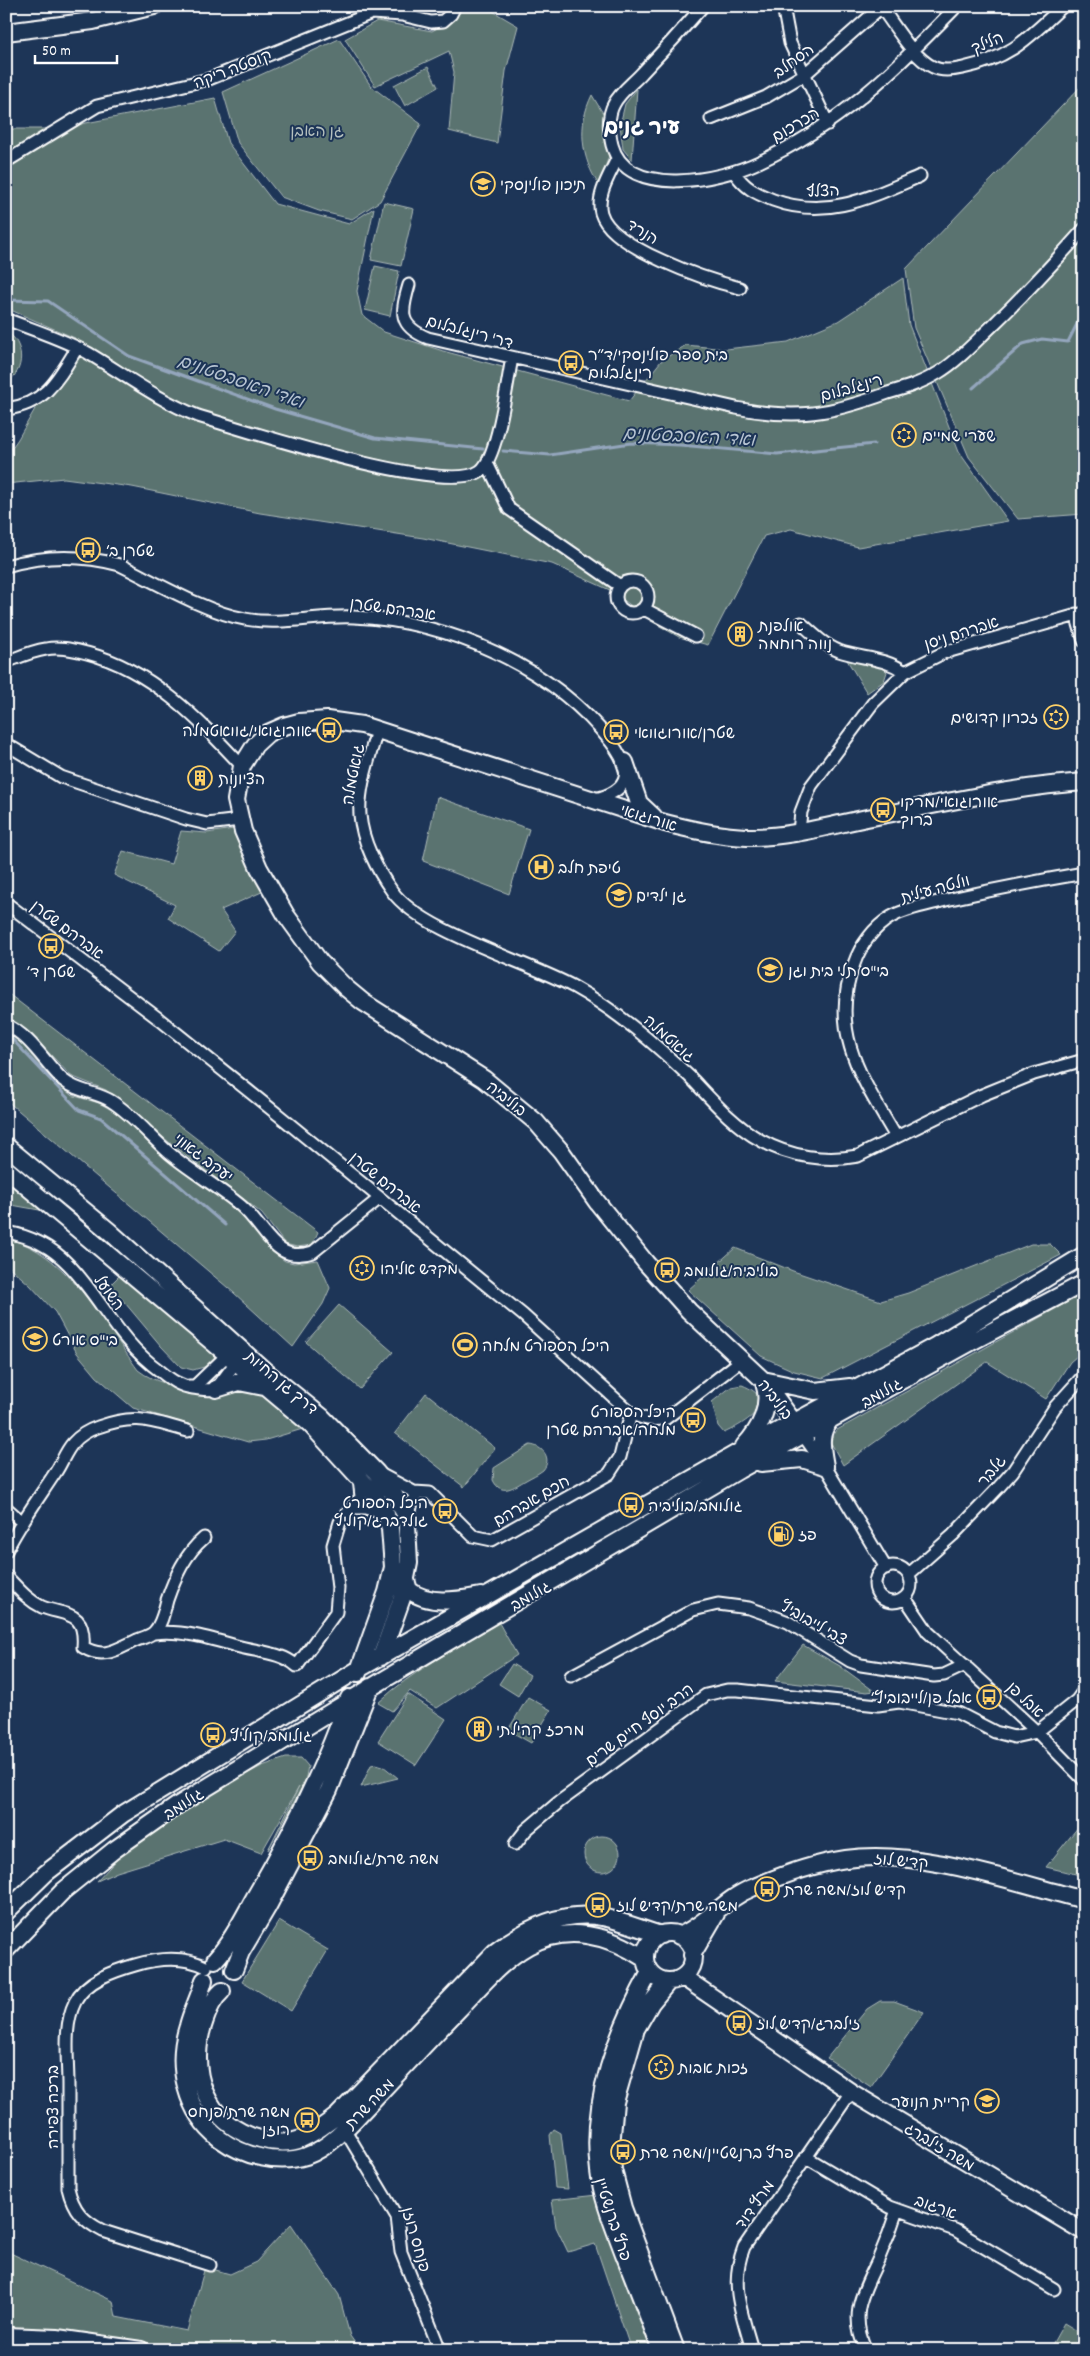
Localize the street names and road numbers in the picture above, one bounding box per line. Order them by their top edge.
street label: הלילך [968,27,1008,61]
street label: הסחלב [769,39,820,85]
street label: קוסטה ריקה [190,45,276,96]
street label: הכרכום [768,103,825,150]
street label: הצלף [806,180,840,205]
street label: הנרד [622,215,662,252]
street label: דר' רינגלבלום [423,311,515,356]
street label: רינגלבלום [818,370,886,409]
street label: אברהם שטרן [348,593,437,628]
street label: אברהם ניסן [921,611,1002,657]
street label: גואטמלה [337,742,372,807]
street label: אורוגואי [617,800,680,839]
street label: וולטה עילית [897,870,973,911]
street label: אברהם שטרן [25,896,108,966]
street label: גואטמלה [637,1010,699,1069]
street label: בוליביה [480,1077,530,1123]
street label: יעקב גאוני [168,1129,237,1189]
street label: אברהם שטרן [343,1148,425,1220]
street label: השועל [87,1271,129,1316]
street label: דרך גן החיות [238,1346,322,1421]
street label: גולומב [857,1373,907,1415]
street label: בוליביה [751,1375,797,1426]
street label: גלבר [973,1451,1013,1492]
street label: חכם אברהם [490,1471,575,1533]
street label: גולומב [506,1576,556,1618]
street label: צבי לייבוביץ [775,1596,851,1653]
street label: אבל פן [1000,1677,1048,1724]
street label: הרב יוסף חיים שרים [582,1679,699,1773]
street label: גולומב [160,1783,209,1827]
street label: קדיש לוז [872,1849,929,1876]
street label: ברכה צפירה [43,2065,66,2149]
street label: משה שרת [340,2074,401,2136]
street label: משה זילברג [899,2118,978,2178]
street label: פרץ ברנשטיין [587,2175,636,2265]
street label: מרץ דוד [731,2176,781,2235]
street label: ארגוב [911,2190,959,2227]
street label: פנחס רוזן [394,2204,435,2275]

